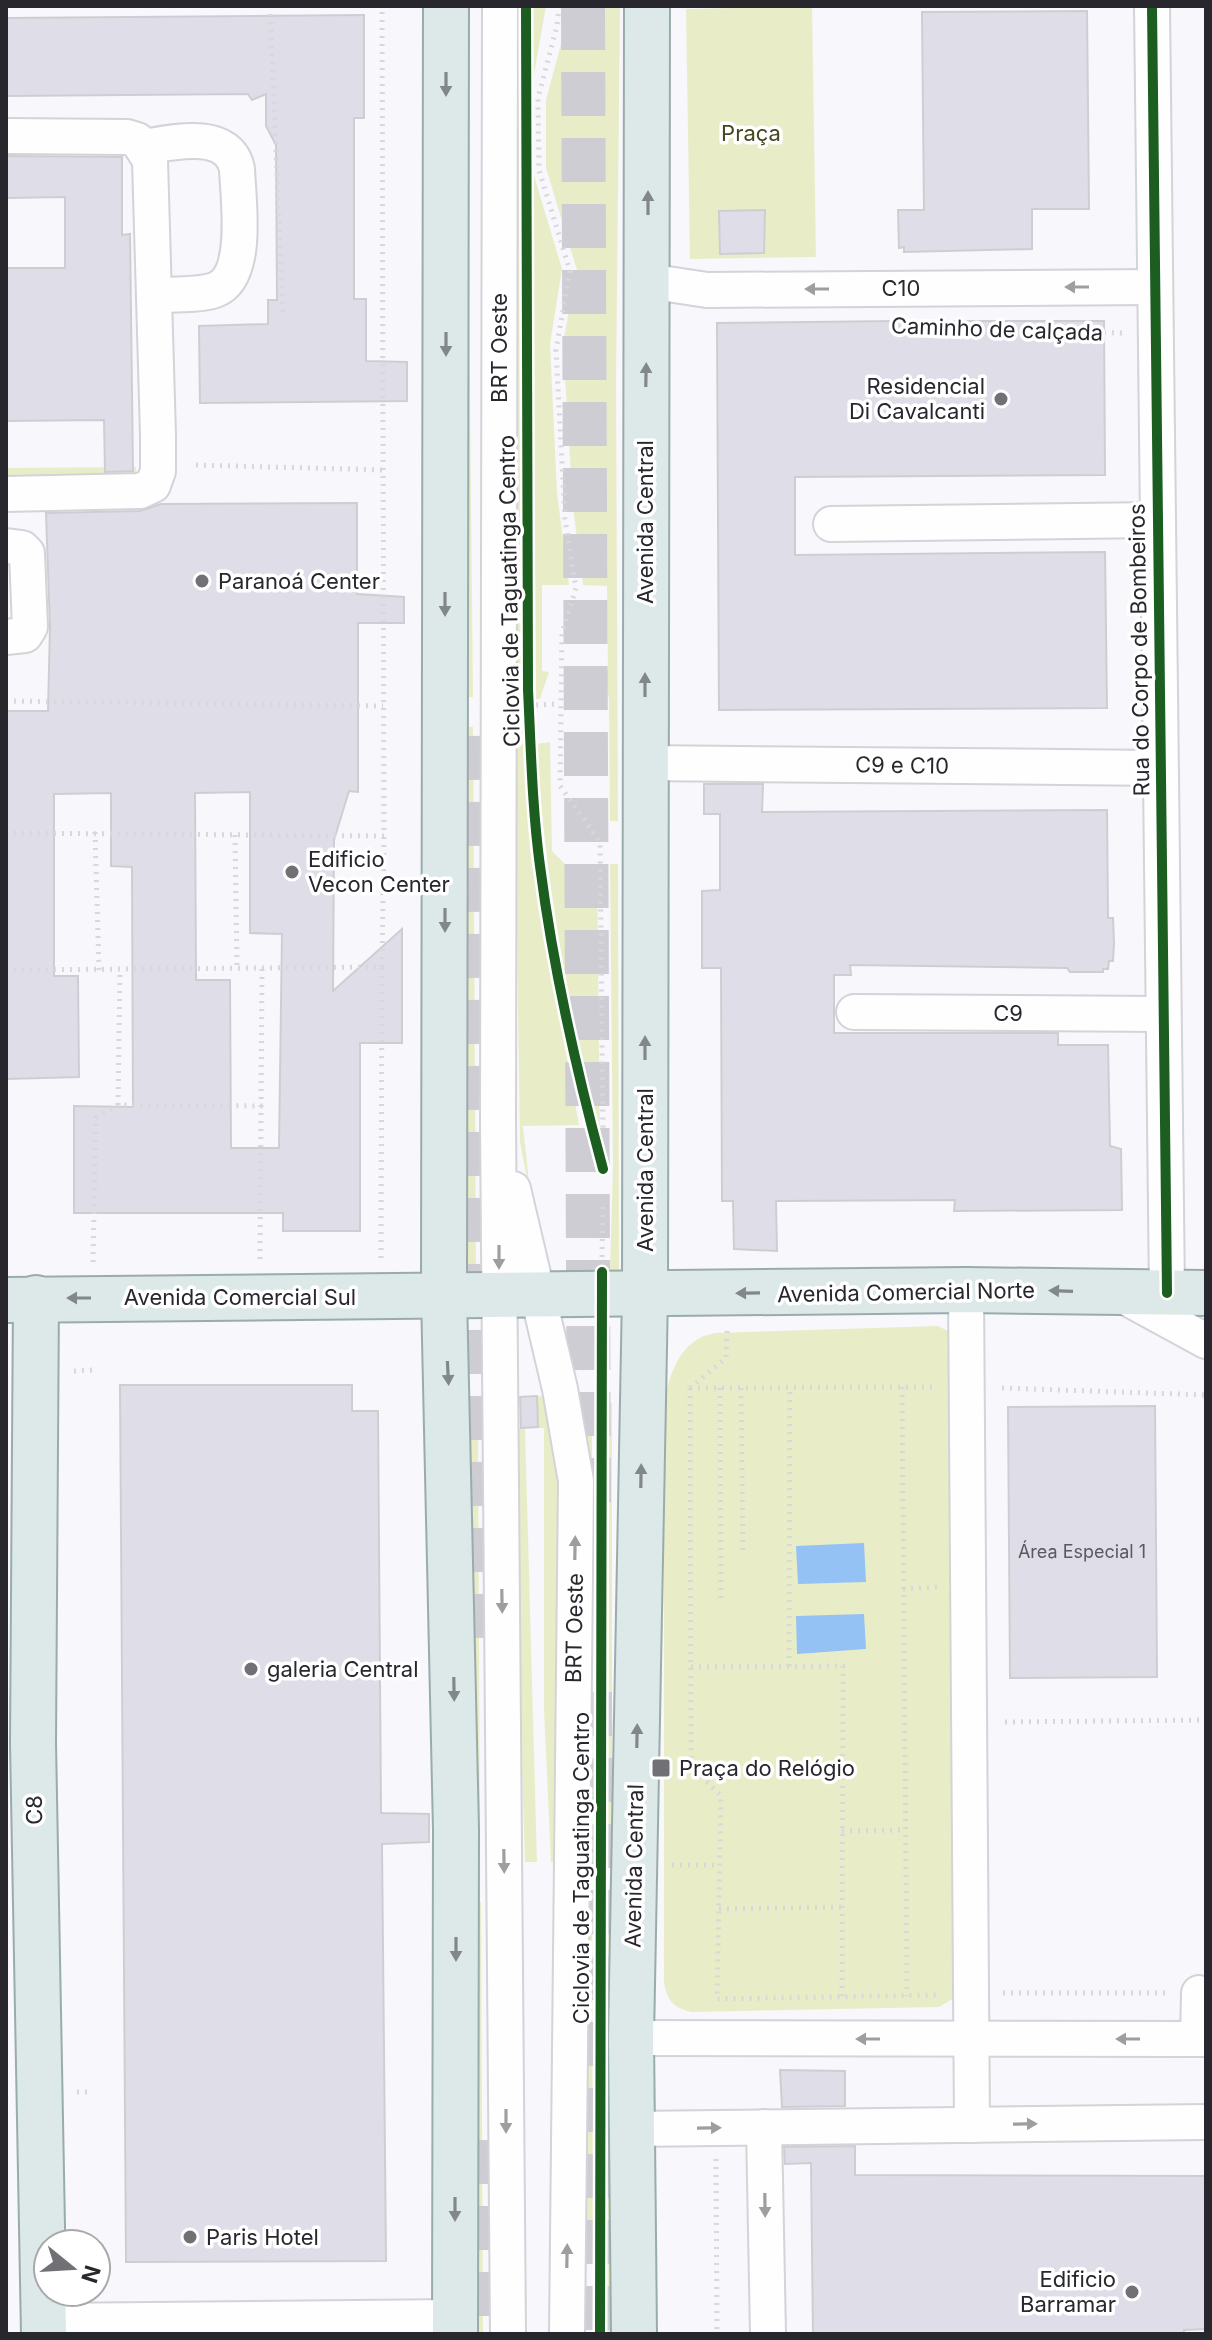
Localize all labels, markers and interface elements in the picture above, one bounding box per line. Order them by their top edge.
one-way arrow [440,72,452,97]
park label: Praça [721,120,781,146]
one-way arrow [642,190,654,215]
street label: C10 [882,275,920,301]
one-way arrow [1064,281,1089,293]
one-way arrow [804,283,829,295]
street label: BRT Oeste [486,293,512,403]
street label: Caminho de calçada [890,312,1104,346]
one-way arrow [439,332,452,357]
one-way arrow [640,362,652,387]
place label: Residencial Di Cavalcanti [849,373,985,424]
marker: Residencial Di Cavalcanti [992,390,1010,408]
street label: Ciclovia de Taguatinga Centro [493,435,525,747]
street label: Avenida Central [632,440,658,604]
street label: Rua do Corpo de Bombeiros [1123,503,1155,797]
place label: Paranoá Center [218,568,380,594]
marker: Paranoá Center [193,572,211,590]
one-way arrow [439,592,451,617]
one-way arrow [639,672,651,697]
street label: C9 e C10 [855,751,949,779]
place label: Edificio Vecon Center [308,846,450,897]
marker: Edificio Vecon Center [283,863,301,881]
one-way arrow [439,908,451,933]
street label: C9 [993,1000,1023,1026]
one-way arrow [639,1035,651,1060]
street label: Avenida Central [632,1088,658,1252]
one-way arrow [493,1245,506,1270]
street label: Avenida Comercial Norte [777,1277,1035,1307]
street label: Avenida Comercial Sul [124,1284,356,1310]
one-way arrow [1048,1284,1073,1297]
one-way arrow [735,1287,760,1300]
one-way arrow [66,1292,91,1304]
one-way arrow [441,1361,454,1386]
one-way arrow [635,1463,647,1488]
one-way arrow [569,1535,581,1560]
house number: Área Especial 1 [1018,1540,1146,1562]
street label: BRT Oeste [560,1573,588,1683]
one-way arrow [496,1589,508,1614]
place label: galeria Central [267,1656,419,1682]
marker: galeria Central [242,1660,260,1678]
one-way arrow [448,1677,460,1702]
street label: Ciclovia de Taguatinga Centro [568,1712,594,2024]
one-way arrow [631,1723,643,1748]
place label: Praça do Relógio [679,1755,855,1781]
marker: Praça do Relógio [650,1757,672,1779]
street label: Avenida Central [620,1784,648,1948]
street label: C8 [21,1795,47,1825]
one-way arrow [498,1849,510,1874]
one-way arrow [450,1937,462,1962]
one-way arrow [855,2033,880,2045]
one-way arrow [1115,2033,1140,2045]
one-way arrow [500,2109,512,2134]
one-way arrow [1013,2118,1038,2130]
one-way arrow [697,2121,722,2134]
one-way arrow [759,2193,772,2218]
one-way arrow [449,2197,461,2222]
place label: Paris Hotel [206,2224,319,2250]
north arrow [32,2228,112,2308]
marker: Paris Hotel [181,2228,199,2246]
one-way arrow [561,2243,573,2268]
text: N [76,2262,106,2286]
place label: Edificio Barramar [1020,2266,1116,2317]
marker: Edificio Barramar [1123,2283,1141,2301]

